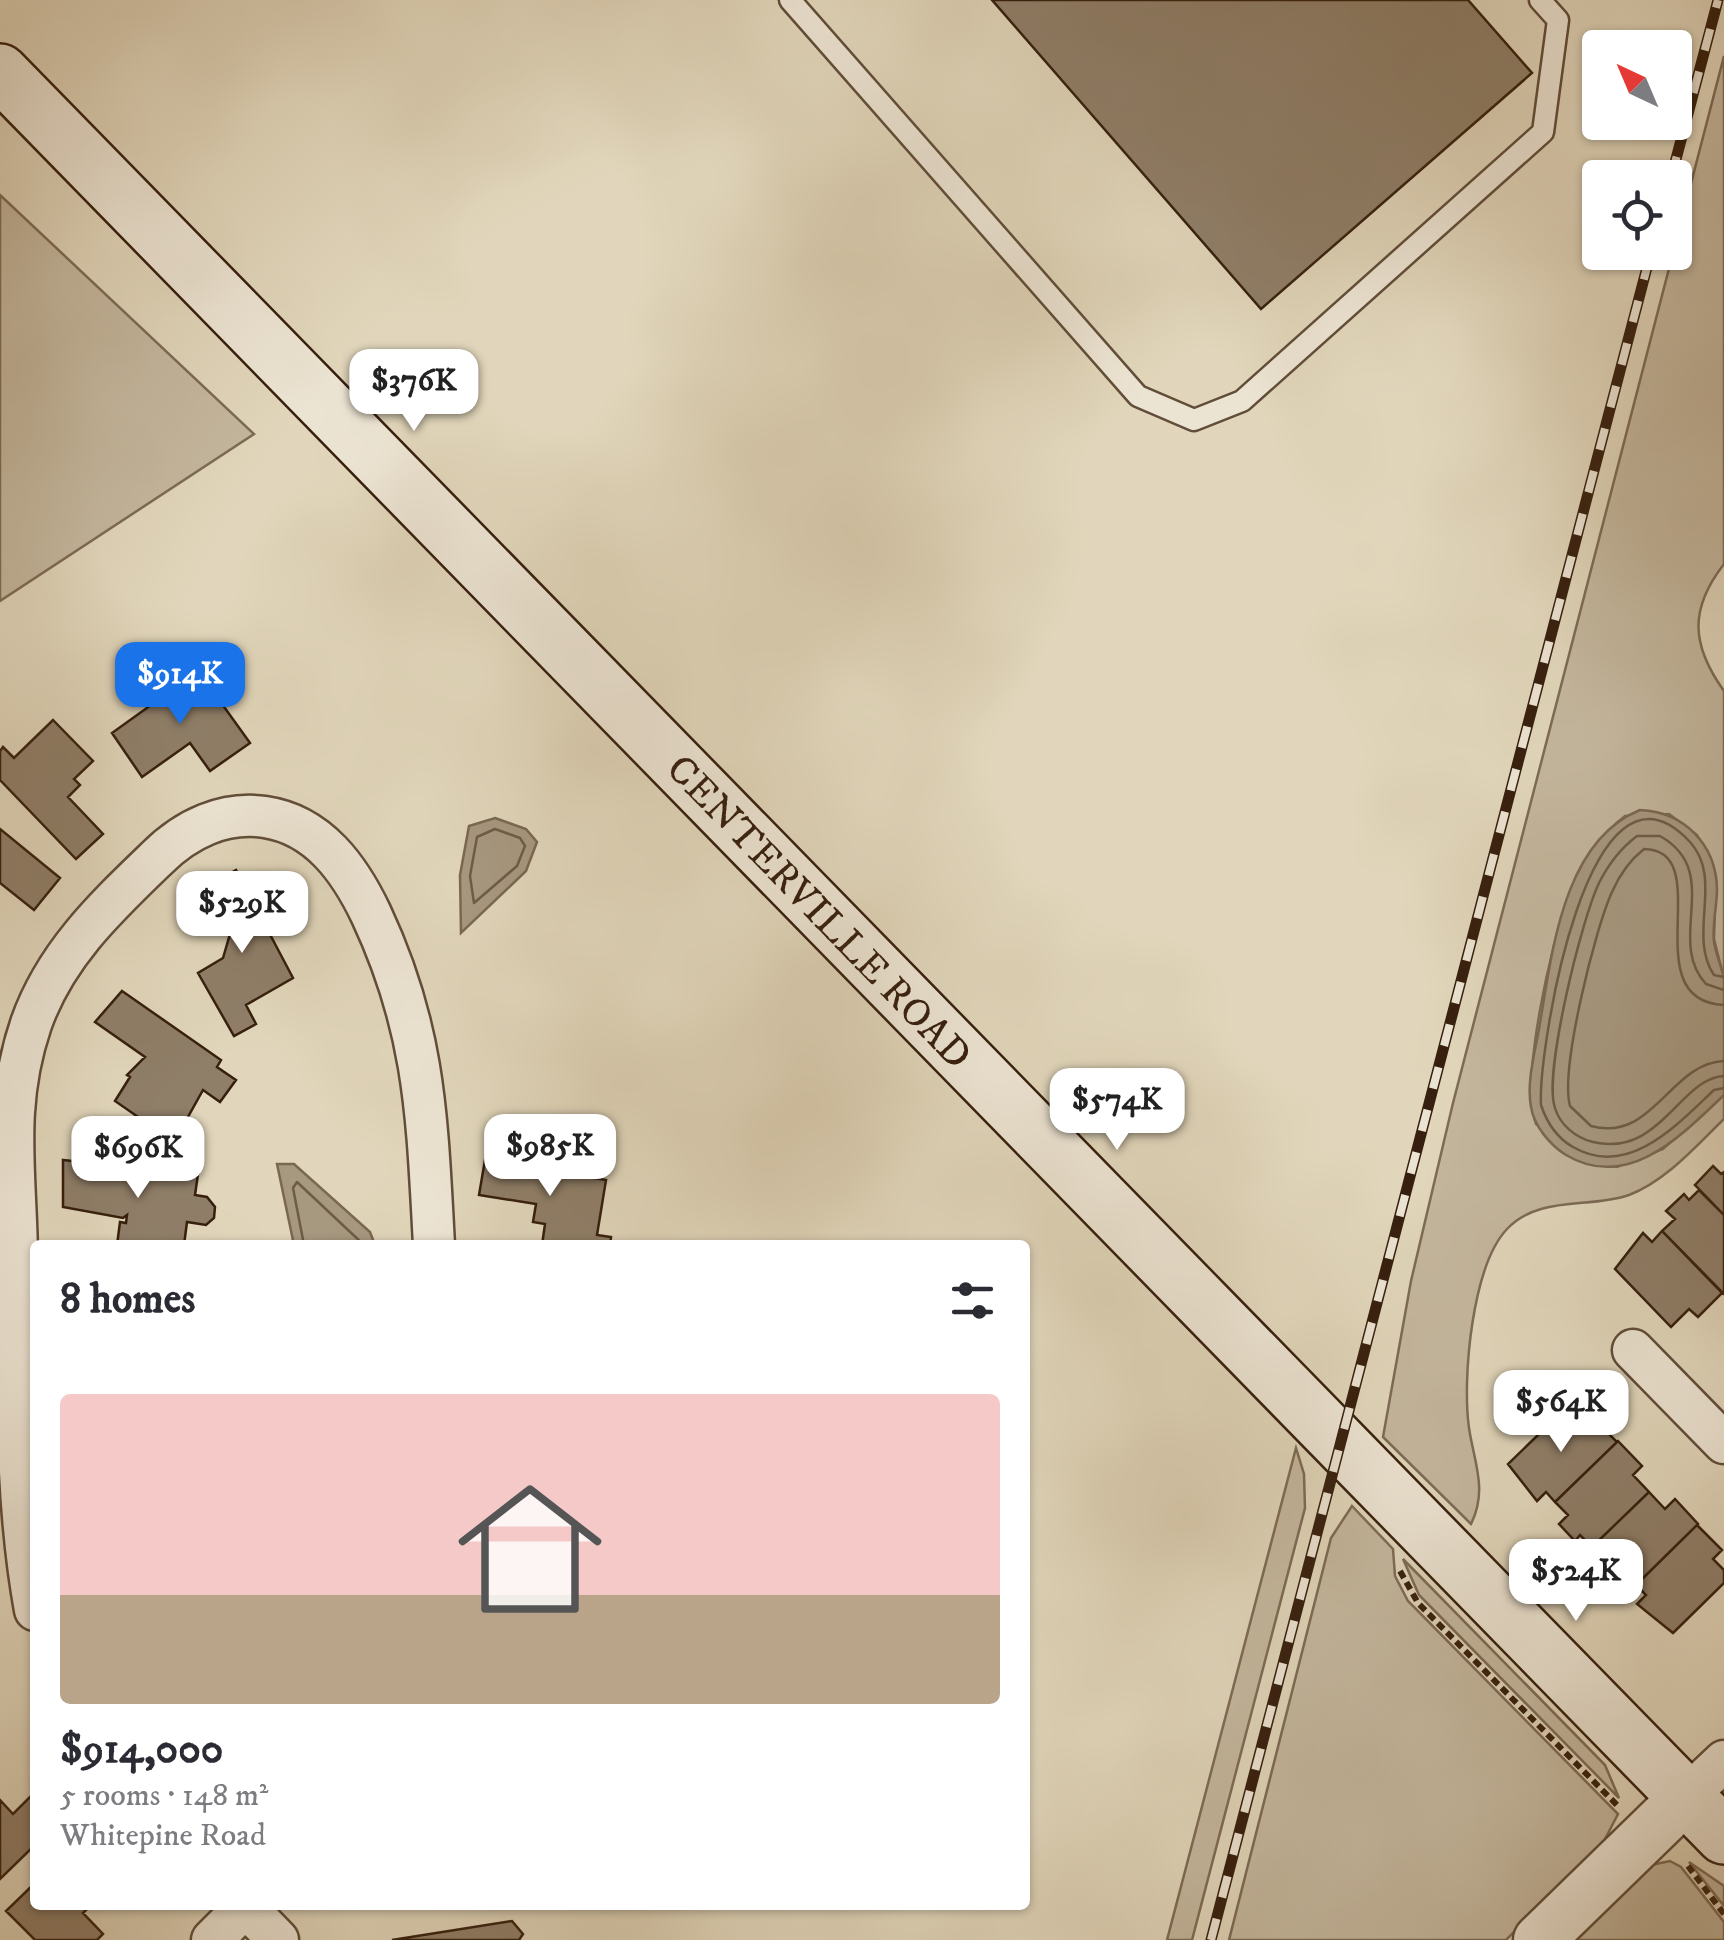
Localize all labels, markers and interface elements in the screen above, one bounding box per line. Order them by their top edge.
north arrow [1582,30,1692,140]
map controls [1582,30,1692,270]
button: locate [1582,160,1692,270]
pin: $376K [344,349,484,434]
text: $376K [371,361,457,401]
pin: $914K [110,642,250,727]
text: $914K [137,654,223,694]
street label: CENTERVILLE ROAD [655,745,981,1081]
pin: $529K [172,871,312,956]
text: $529K [198,883,286,923]
pin: $574K [1047,1068,1187,1153]
text: $574K [1072,1080,1162,1120]
pin: $985K [480,1114,620,1199]
pin: $696K [68,1116,208,1201]
text: $985K [506,1126,594,1166]
text: $696K [93,1128,183,1168]
icon: filters [945,1273,1000,1328]
text: 8 homes [60,1274,195,1326]
pin: $564K [1491,1370,1631,1455]
text: $564K [1516,1382,1606,1422]
icon: home [440,1459,620,1639]
pin: $524K [1506,1539,1646,1624]
text: $524K [1531,1551,1621,1591]
text: $914,000 [60,1724,223,1776]
text: 5 rooms · 148 m² [60,1776,268,1816]
text: Whitepine Road [60,1816,266,1856]

